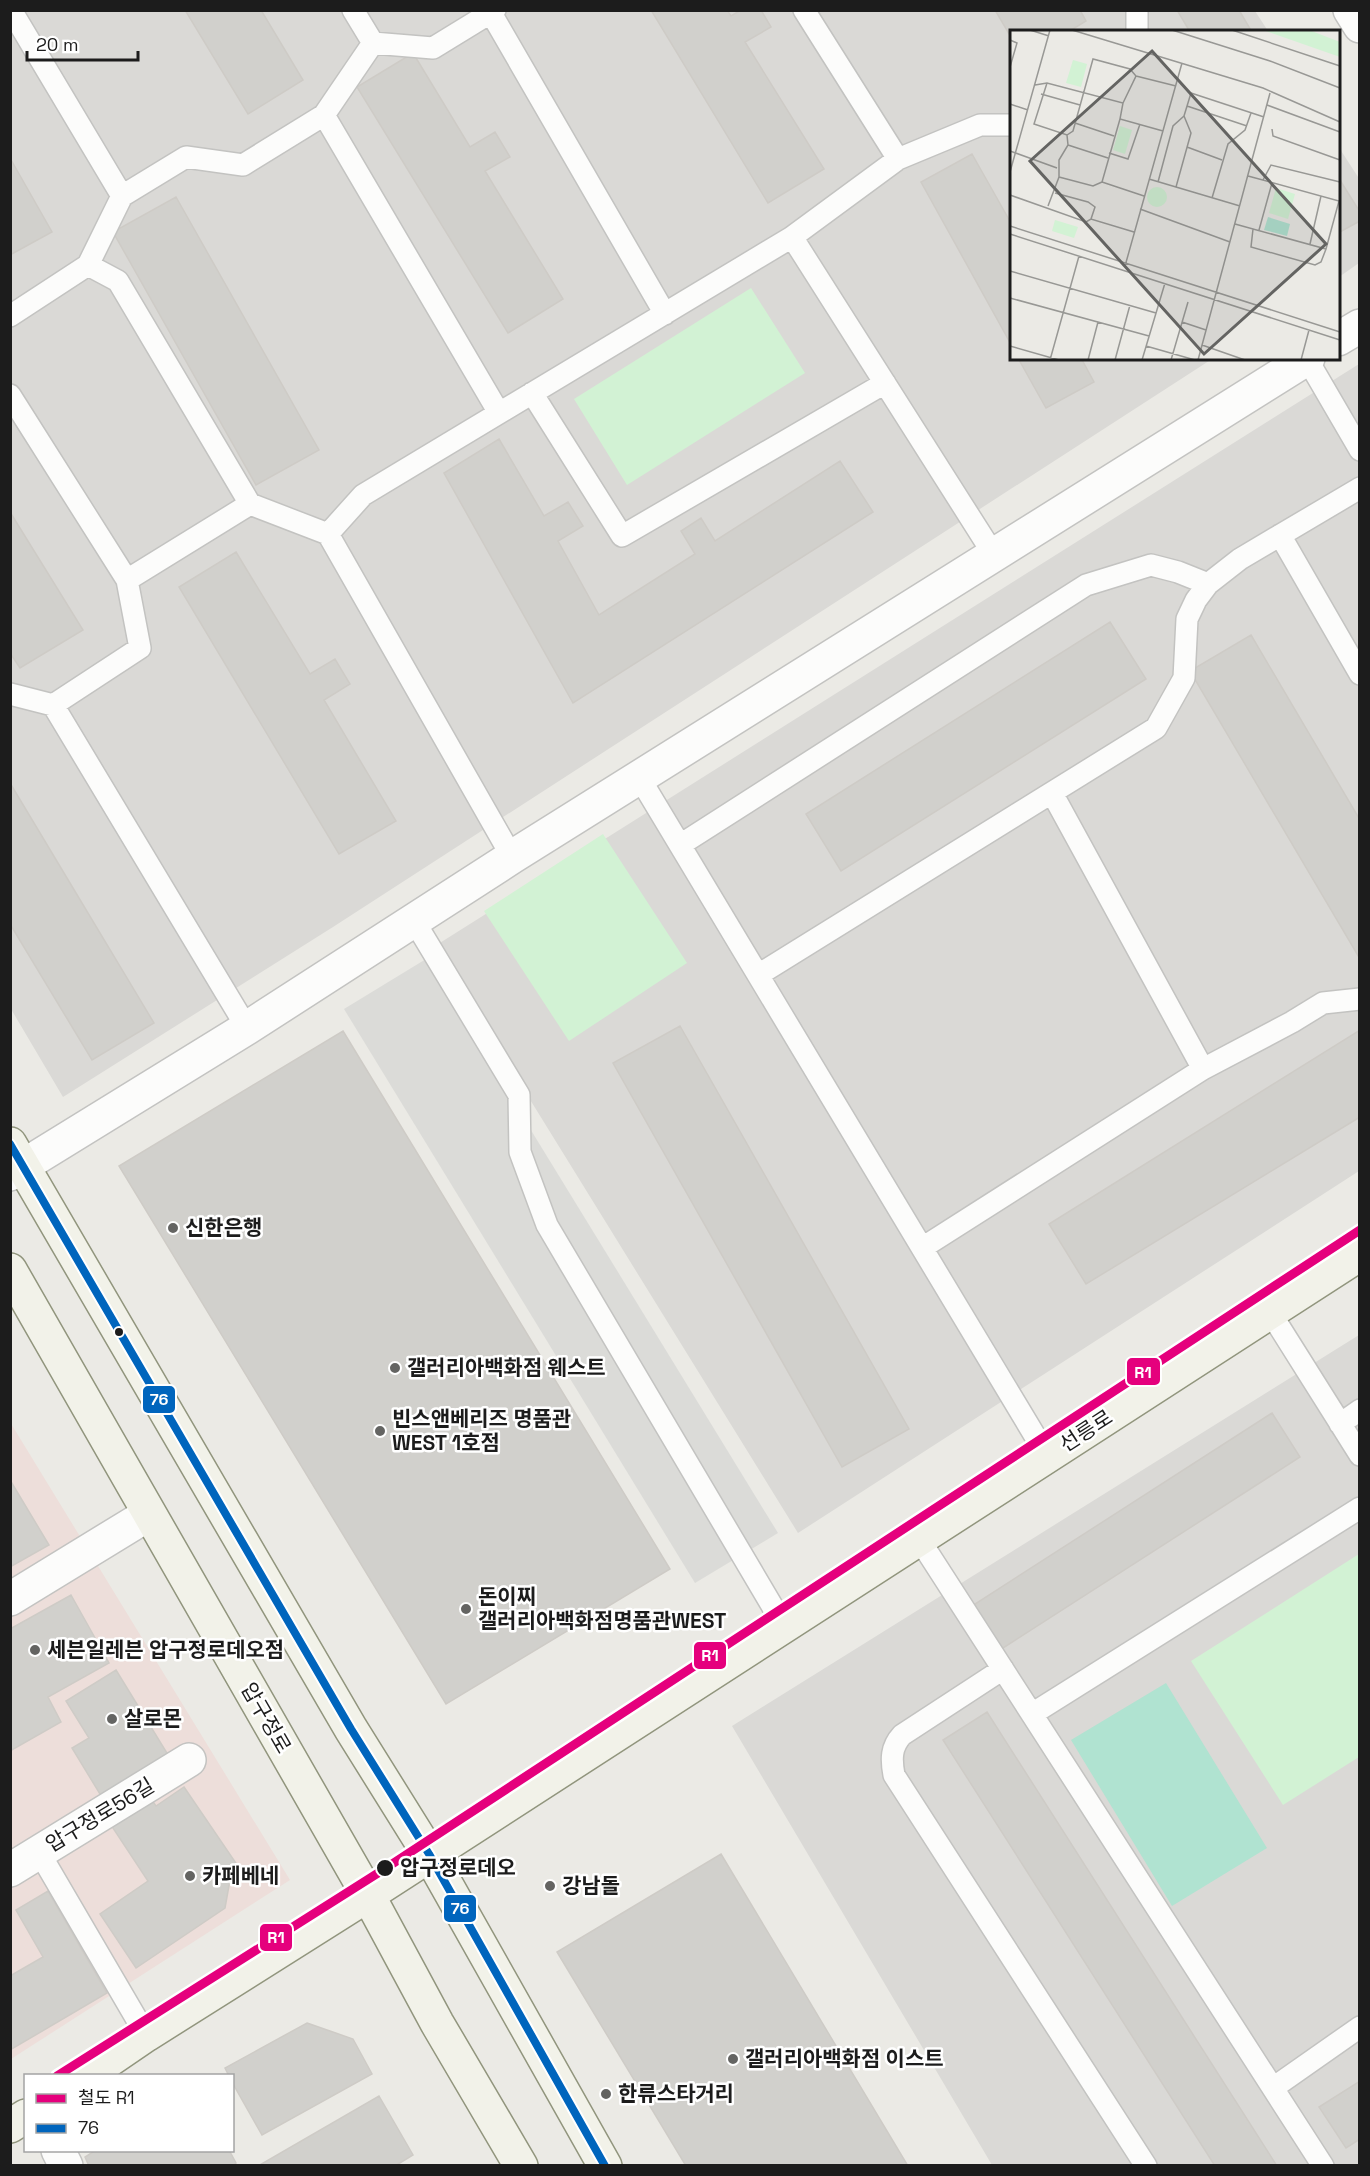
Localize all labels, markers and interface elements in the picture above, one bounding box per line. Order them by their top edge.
scale bar [27,24,138,62]
inset map [1010,30,1340,360]
text: 20 m [36,33,79,56]
place label: 신한은행 [185,1214,262,1241]
marker: 신한은행 [166,1221,180,1235]
unlabelled marker [113,1326,125,1338]
place label: 갤러리아백화점 웨스트 [407,1354,606,1381]
line badge: R1 [1126,1357,1161,1386]
marker: 갤러리아백화점 웨스트 [388,1361,402,1375]
text: R1 [1134,1362,1152,1383]
line badge: 76 [142,1385,176,1414]
text: 76 [150,1389,168,1410]
street label: 선릉로 [1054,1403,1117,1458]
place label: 빈스앤베리즈 명품관 WEST 1호점 [392,1405,571,1456]
marker: 빈스앤베리즈 명품관 WEST 1호점 [373,1424,387,1438]
place label: 돈이찌 갤러리아백화점명품관WEST [478,1583,726,1634]
marker: 돈이찌 갤러리아백화점명품관WEST [459,1602,473,1616]
place label: 세븐일레븐 압구정로데오점 [47,1636,284,1663]
line badge: R1 [693,1641,727,1670]
marker: 세븐일레븐 압구정로데오점 [28,1643,42,1657]
text: R1 [701,1645,719,1666]
street label: 압구정로 [235,1678,297,1758]
place label: 살로몬 [124,1705,182,1732]
marker: 살로몬 [105,1712,119,1726]
street label: 압구정로56길 [40,1772,159,1858]
place label: 압구정로데오 [400,1854,516,1881]
marker: 압구정로데오 [375,1858,395,1878]
place label: 카페베네 [202,1862,279,1889]
marker: 카페베네 [183,1869,197,1883]
place label: 강남돌 [562,1872,620,1899]
marker: 강남돌 [543,1879,557,1893]
line badge: 76 [443,1894,477,1923]
text: 76 [451,1898,469,1919]
line badge: R1 [259,1923,293,1952]
text: R1 [267,1927,285,1948]
place label: 갤러리아백화점 이스트 [745,2045,944,2072]
marker: 갤러리아백화점 이스트 [726,2052,740,2066]
legend [24,2074,234,2152]
place label: 한류스타거리 [618,2080,734,2107]
text: 철도 R1 [78,2086,135,2109]
marker: 한류스타거리 [599,2087,613,2101]
text: 76 [78,2116,99,2139]

